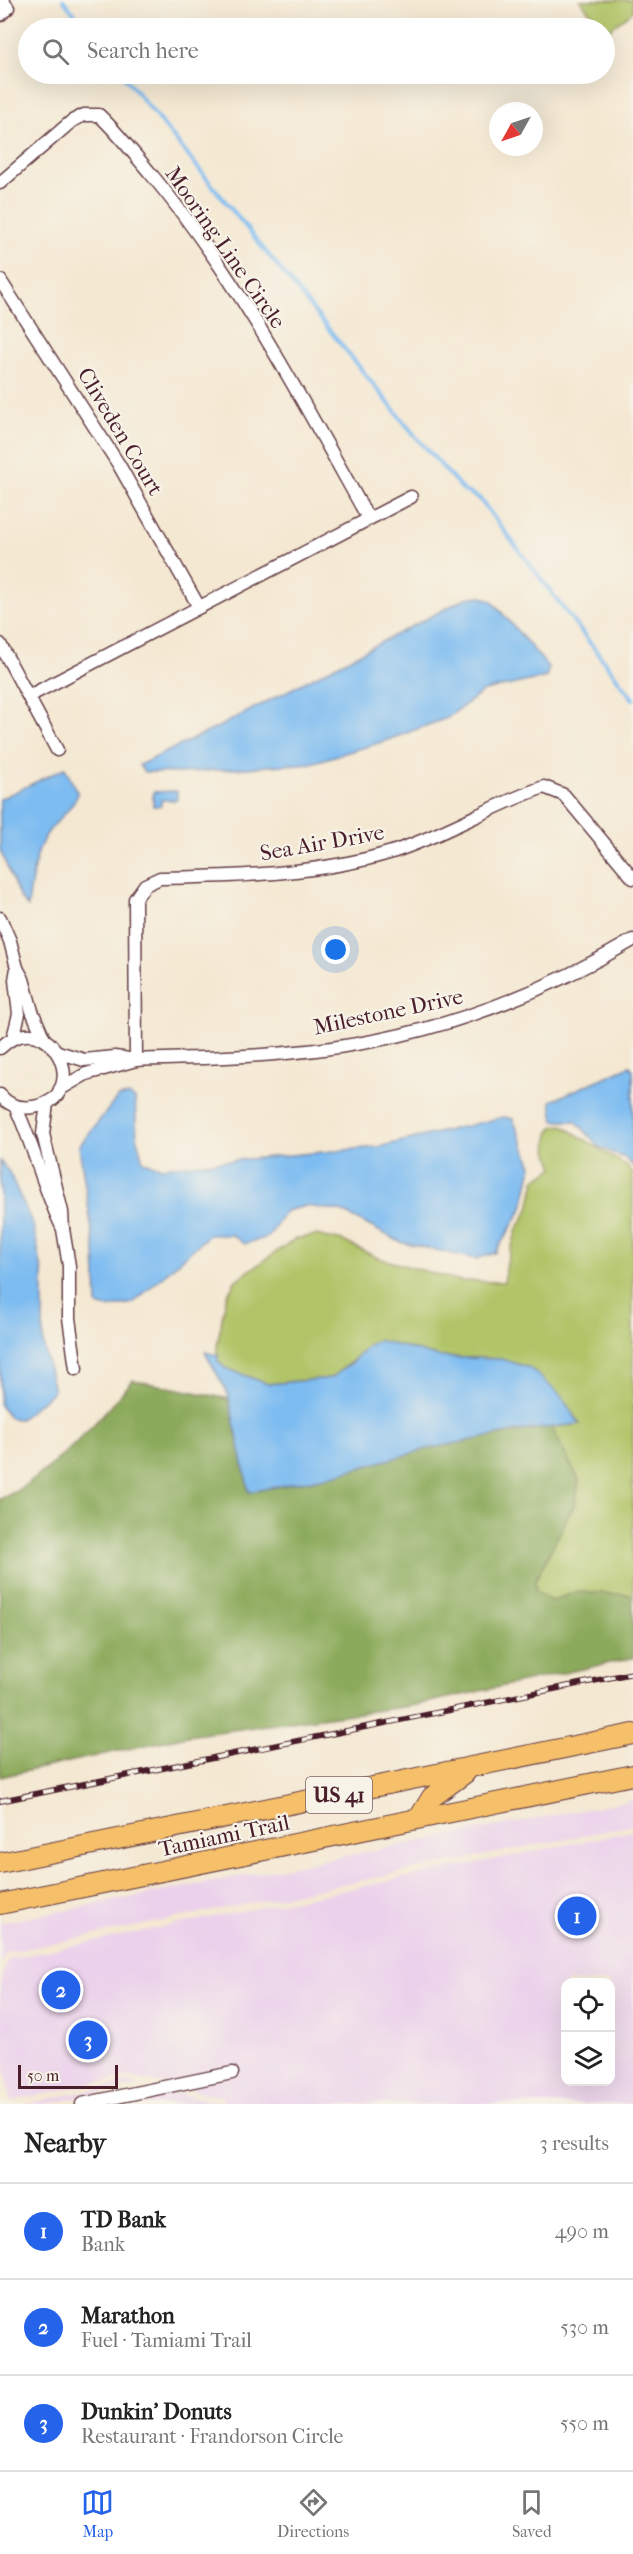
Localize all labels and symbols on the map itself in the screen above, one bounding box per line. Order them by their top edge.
north arrow [489,102,543,156]
street label: Mooring Line Circle [159,161,291,334]
street label: Cliveden Court [72,363,169,500]
street label: Sea Air Drive [258,819,386,867]
your location [321,935,350,964]
street label: Milestone Drive [311,983,466,1041]
road number: US 41 [306,1777,372,1813]
street label: Tamiami Trail [156,1809,292,1863]
pin: 1 [558,1894,596,1938]
pin: 2 [42,1968,80,2012]
pin: 3 [68,2018,107,2062]
scale bar [18,2062,118,2090]

